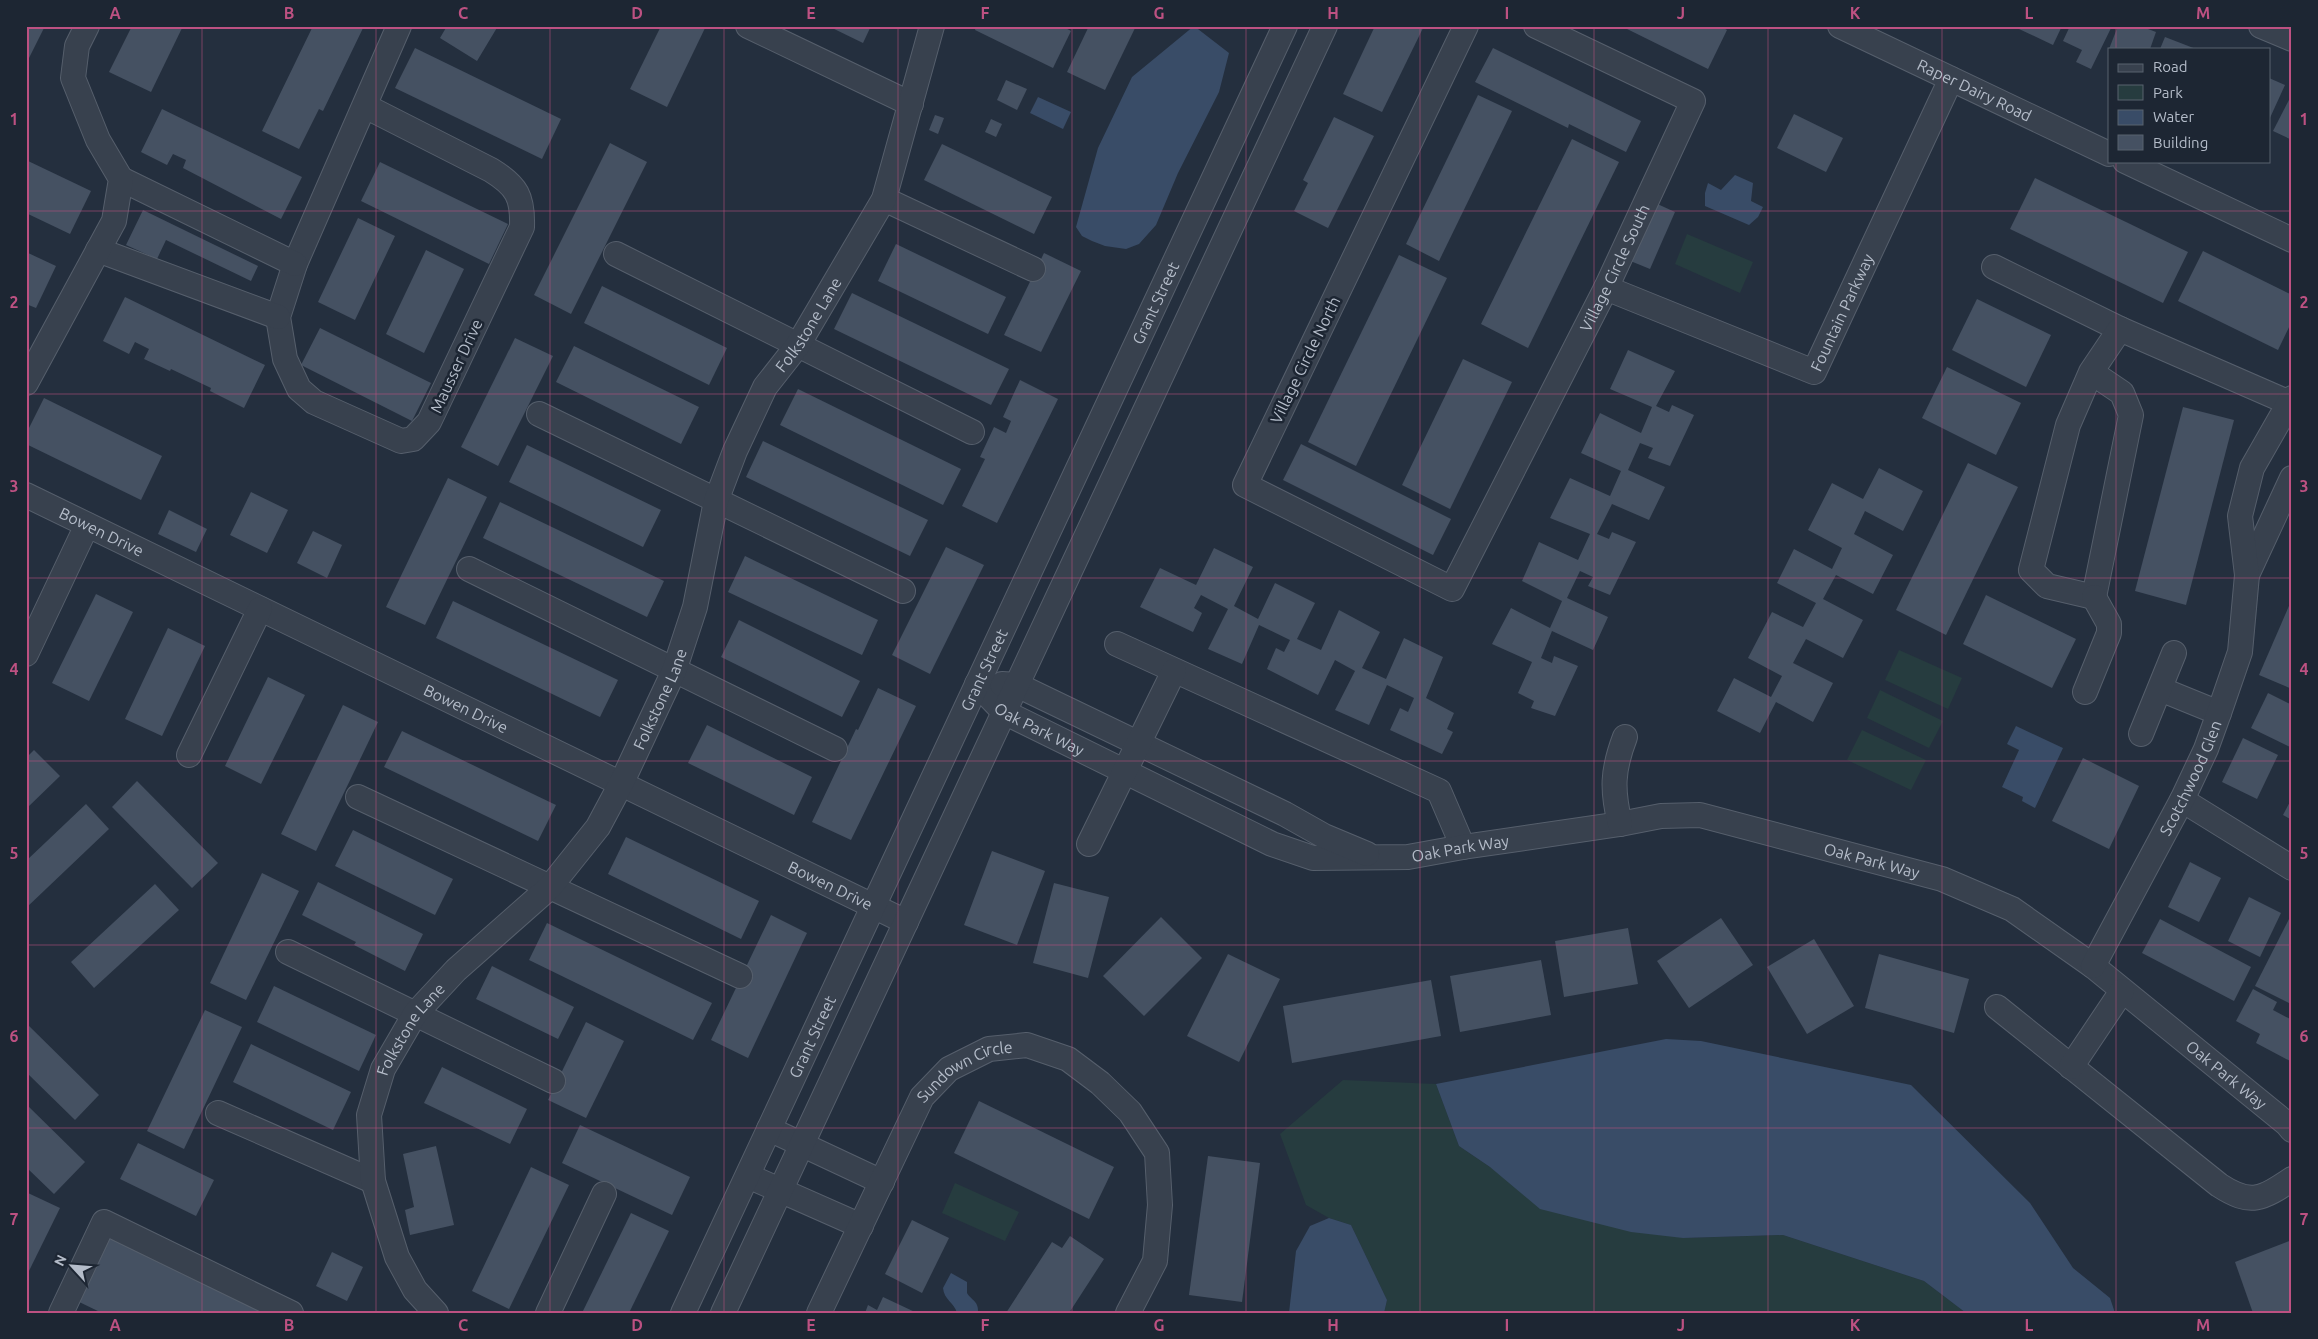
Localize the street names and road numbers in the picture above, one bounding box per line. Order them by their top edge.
street label: Raper Dairy Road [1915,55,2035,125]
street label: Village Circle South [1576,201,1653,335]
street label: Fountain Parkway [1807,251,1877,374]
street label: Grant Street [1128,258,1183,347]
street label: Folkstone Lane [771,274,845,375]
street label: Village Circle North [1266,294,1344,426]
street label: Mausser Drive [426,316,486,416]
street label: Bowen Drive [57,504,147,560]
street label: Grant Street [957,625,1011,714]
street label: Folkstone Lane [630,646,690,752]
street label: Bowen Drive [421,680,511,737]
street label: Oak Park Way [991,698,1087,759]
street label: Scotchwood Glen [2156,718,2225,839]
street label: Oak Park Way [1410,831,1510,865]
street label: Oak Park Way [1822,839,1922,882]
street label: Bowen Drive [785,857,875,913]
street label: Folkstone Lane [373,979,448,1077]
street label: Grant Street [785,992,839,1081]
street label: Oak Park Way [2183,1037,2271,1113]
street label: Sundown Circle [913,1038,1013,1106]

